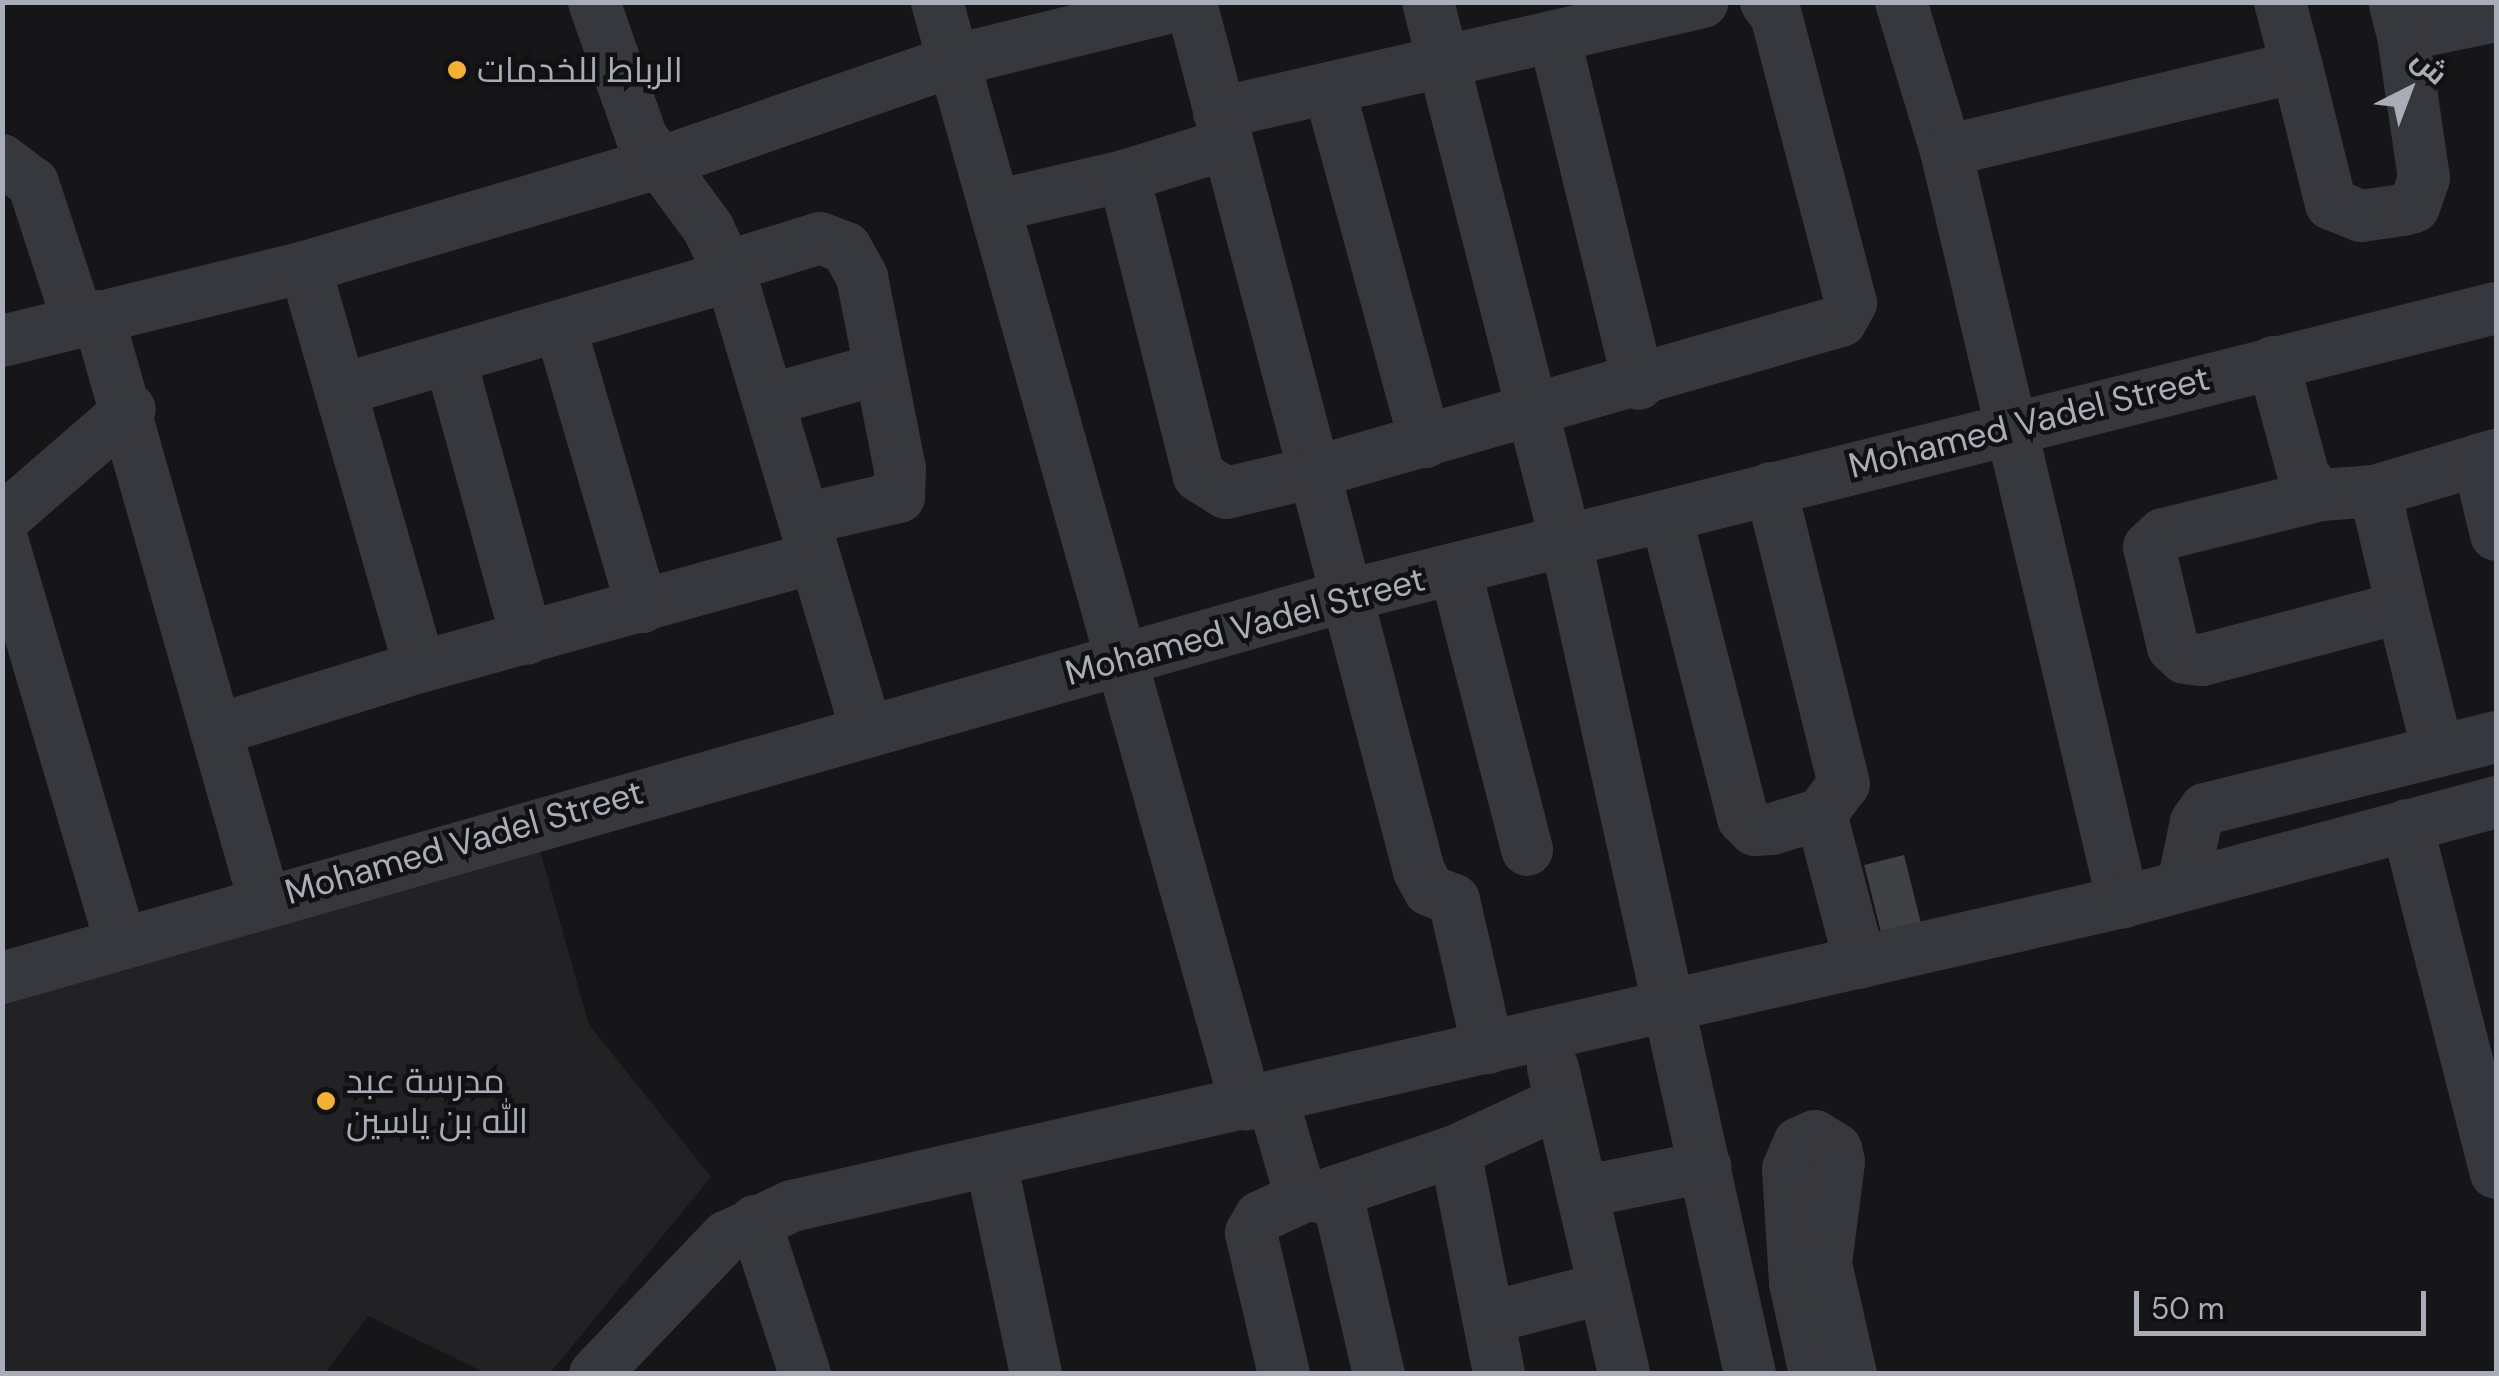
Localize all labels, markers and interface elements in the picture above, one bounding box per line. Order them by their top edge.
north arrow [2359,40,2459,140]
text: ش [2404,42,2455,93]
place label: الرباط للخدمات [477,49,683,91]
marker: الرباط للخدمات [446,59,468,81]
street label: Mohamed Vadel Street [1844,357,2214,487]
street label: Mohamed Vadel Street [1061,558,1429,694]
street label: Mohamed Vadel Street [280,771,648,913]
place label: مدرسة عبد الله بن ياسين [346,1060,528,1142]
marker: مدرسة عبد الله بن ياسين [315,1090,337,1112]
scale bar [2139,1271,2432,1333]
text: 50 m [2151,1289,2225,1328]

